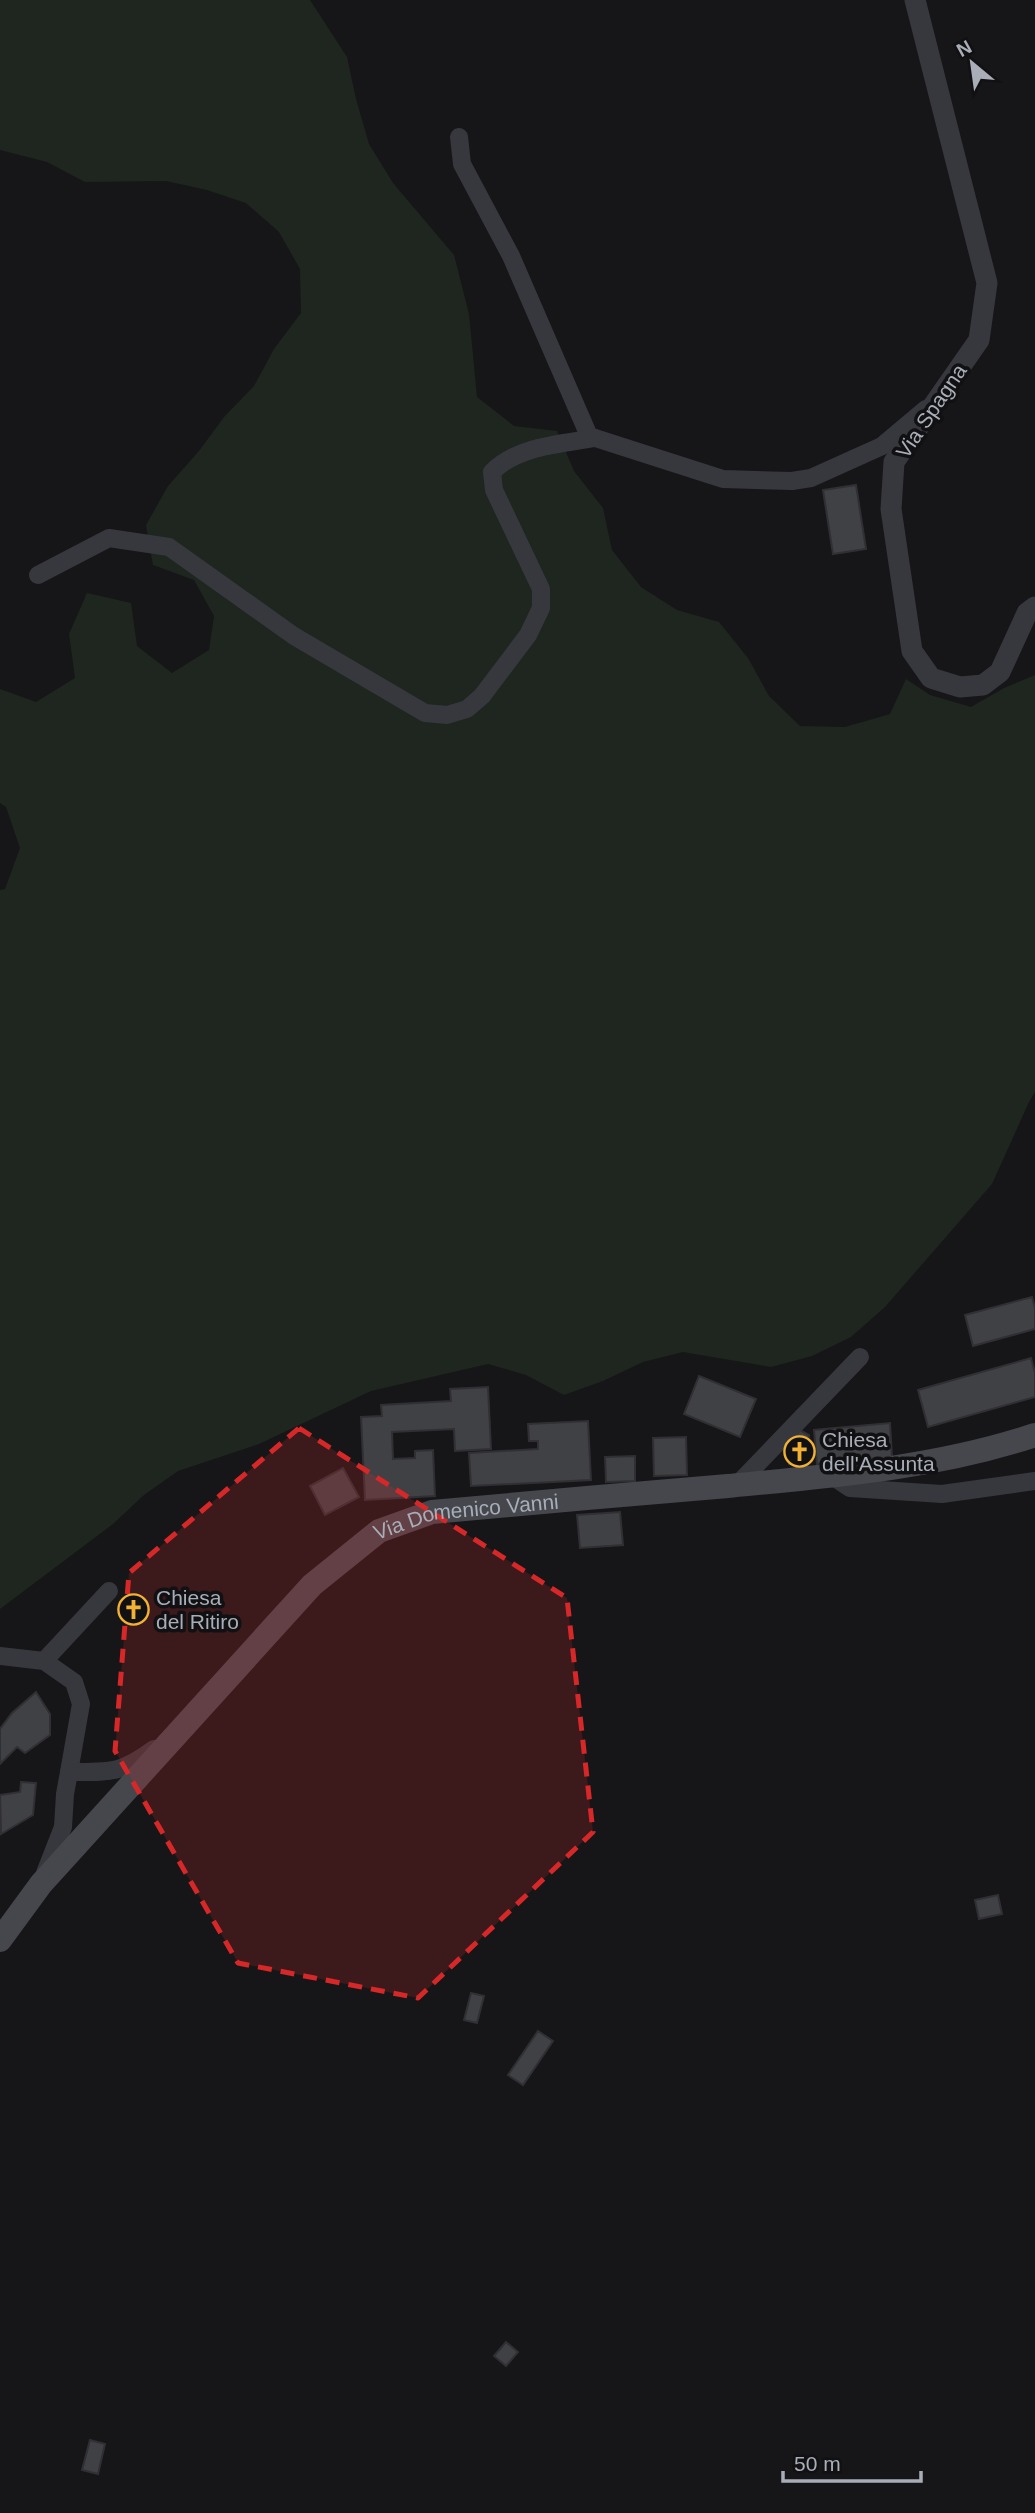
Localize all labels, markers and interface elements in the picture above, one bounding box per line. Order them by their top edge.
north arrow [937,28,1007,98]
text: N [953,36,975,61]
street label: Via Spagna [891,359,971,462]
place label: Chiesa dell'Assunta [822,1428,935,1475]
church icon: Chiesa dell'Assunta [782,1434,816,1468]
street label: Via Domenico Vanni [370,1489,559,1544]
place label: Chiesa del Ritiro [156,1586,239,1633]
church icon: Chiesa del Ritiro [116,1592,150,1626]
scale bar [783,2440,921,2484]
text: 50 m [794,2452,841,2475]

